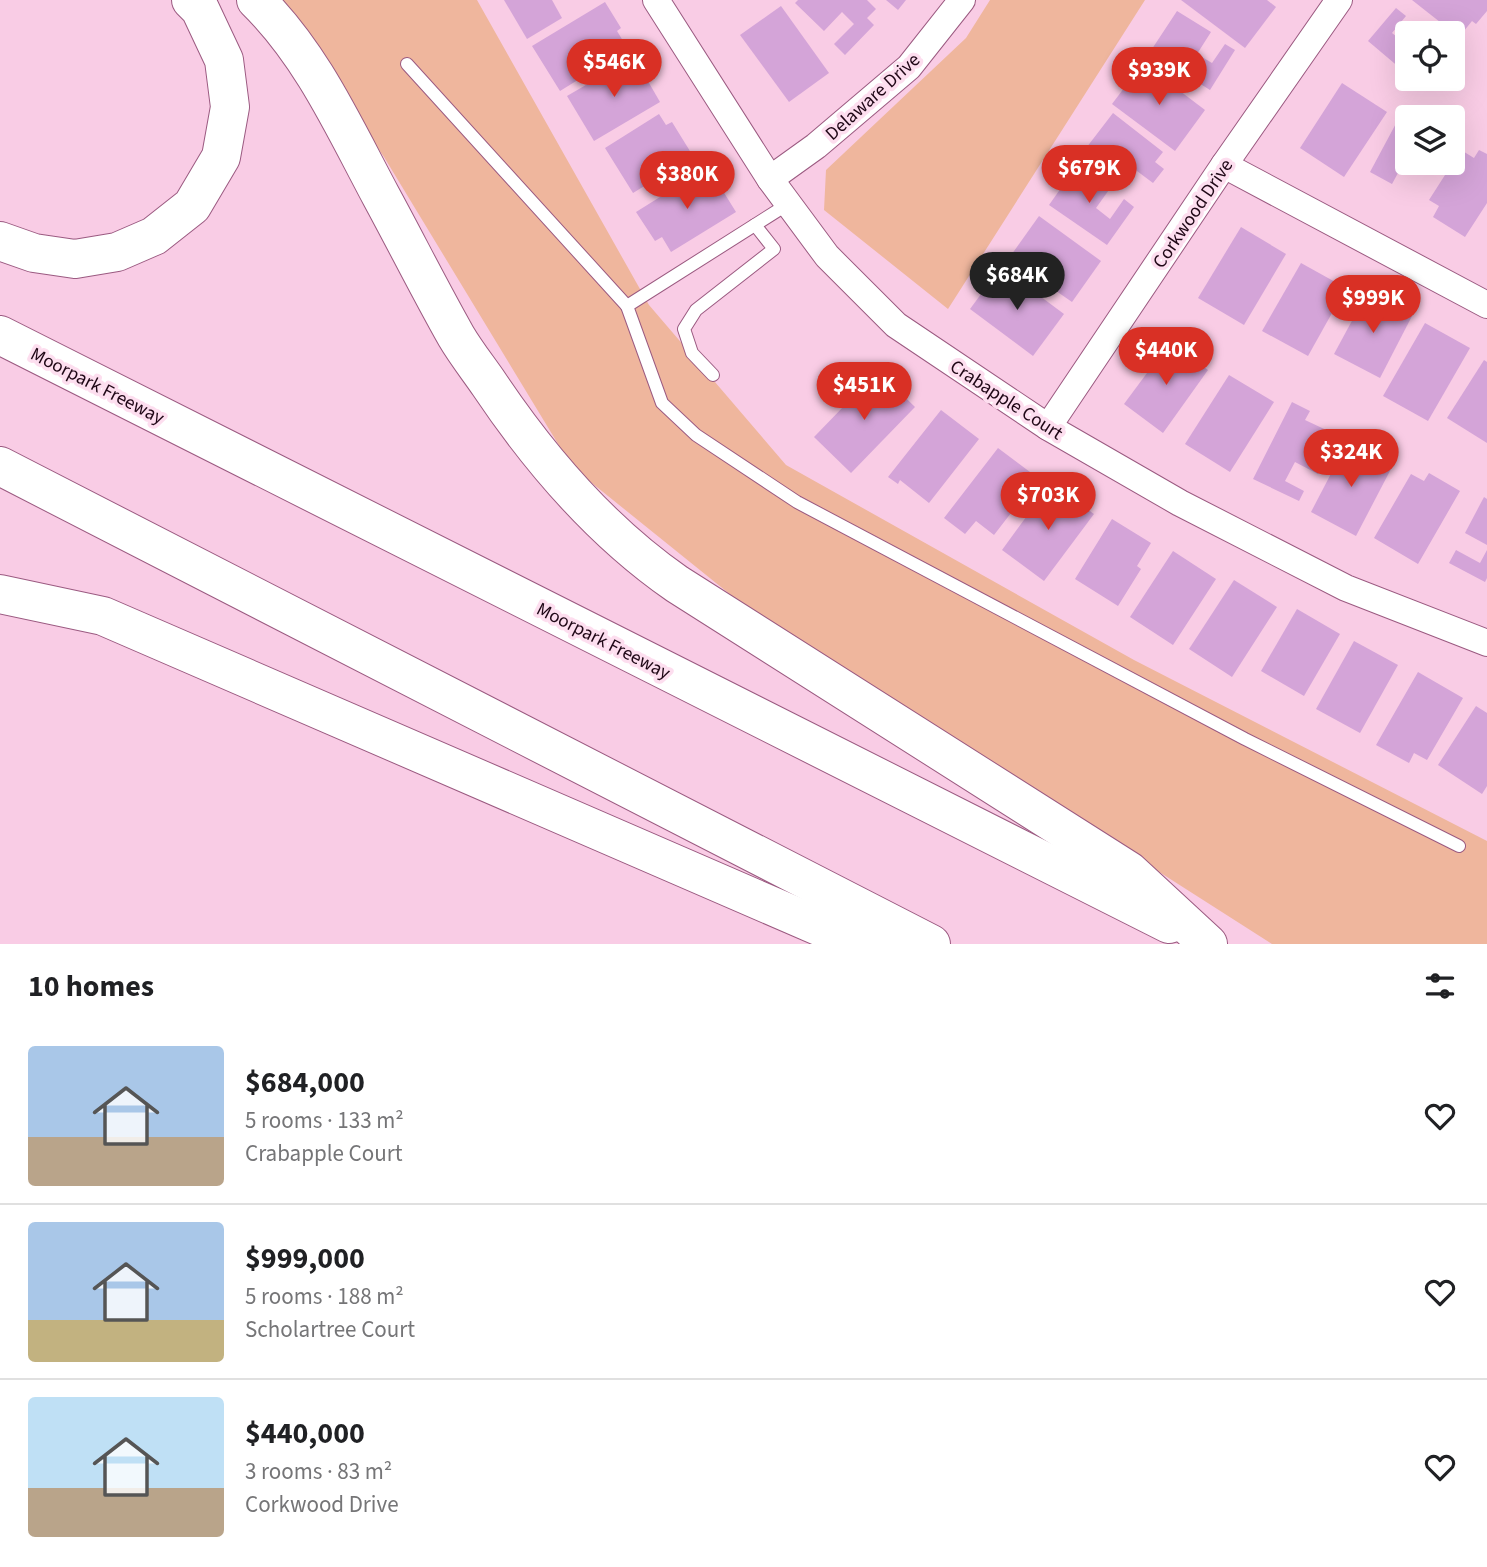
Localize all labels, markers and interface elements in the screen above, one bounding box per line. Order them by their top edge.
map controls [1395,21,1465,175]
button: locate [1395,21,1465,91]
pin: $546K [565,40,663,99]
text: $546K [583,45,645,78]
street label: Delaware Drive [820,47,926,147]
pin: $939K [1110,48,1208,107]
text: $939K [1128,53,1190,86]
button: layers [1395,105,1465,175]
pin: $679K [1040,146,1138,205]
text: $679K [1058,151,1120,184]
pin: $380K [638,152,736,211]
street label: Corkwood Drive [1147,154,1240,274]
text: $380K [656,157,718,190]
pin: $684K [968,252,1066,312]
text: $684K [986,258,1048,291]
pin: $999K [1324,276,1422,335]
text: $999K [1342,281,1404,314]
pin: $440K [1117,328,1215,387]
text: $440K [1135,333,1197,366]
street label: Moorpark Freeway [26,341,169,432]
street label: Crabapple Court [944,354,1069,447]
pin: $451K [815,362,913,422]
text: $451K [833,368,895,401]
pin: $324K [1302,430,1400,489]
text: $324K [1320,435,1382,468]
pin: $703K [999,472,1097,532]
text: $703K [1017,478,1079,511]
street label: Moorpark Freeway [532,596,675,687]
text: 10 homes [28,965,154,1008]
icon: filters [1421,967,1459,1005]
text: $684,000 [245,1061,365,1104]
icon: home [84,1074,168,1158]
icon: heart [1421,1097,1459,1135]
text: 5 rooms · 133 m² [245,1104,404,1137]
text: Crabapple Court [245,1137,402,1170]
text: $999,000 [245,1237,365,1280]
icon: home [84,1250,168,1334]
icon: heart [1421,1273,1459,1311]
text: 5 rooms · 188 m² [245,1280,404,1313]
text: Scholartree Court [245,1313,415,1346]
text: $440,000 [245,1412,365,1455]
icon: home [84,1425,168,1509]
icon: heart [1421,1448,1459,1486]
text: 3 rooms · 83 m² [245,1455,392,1488]
text: Corkwood Drive [245,1488,399,1521]

